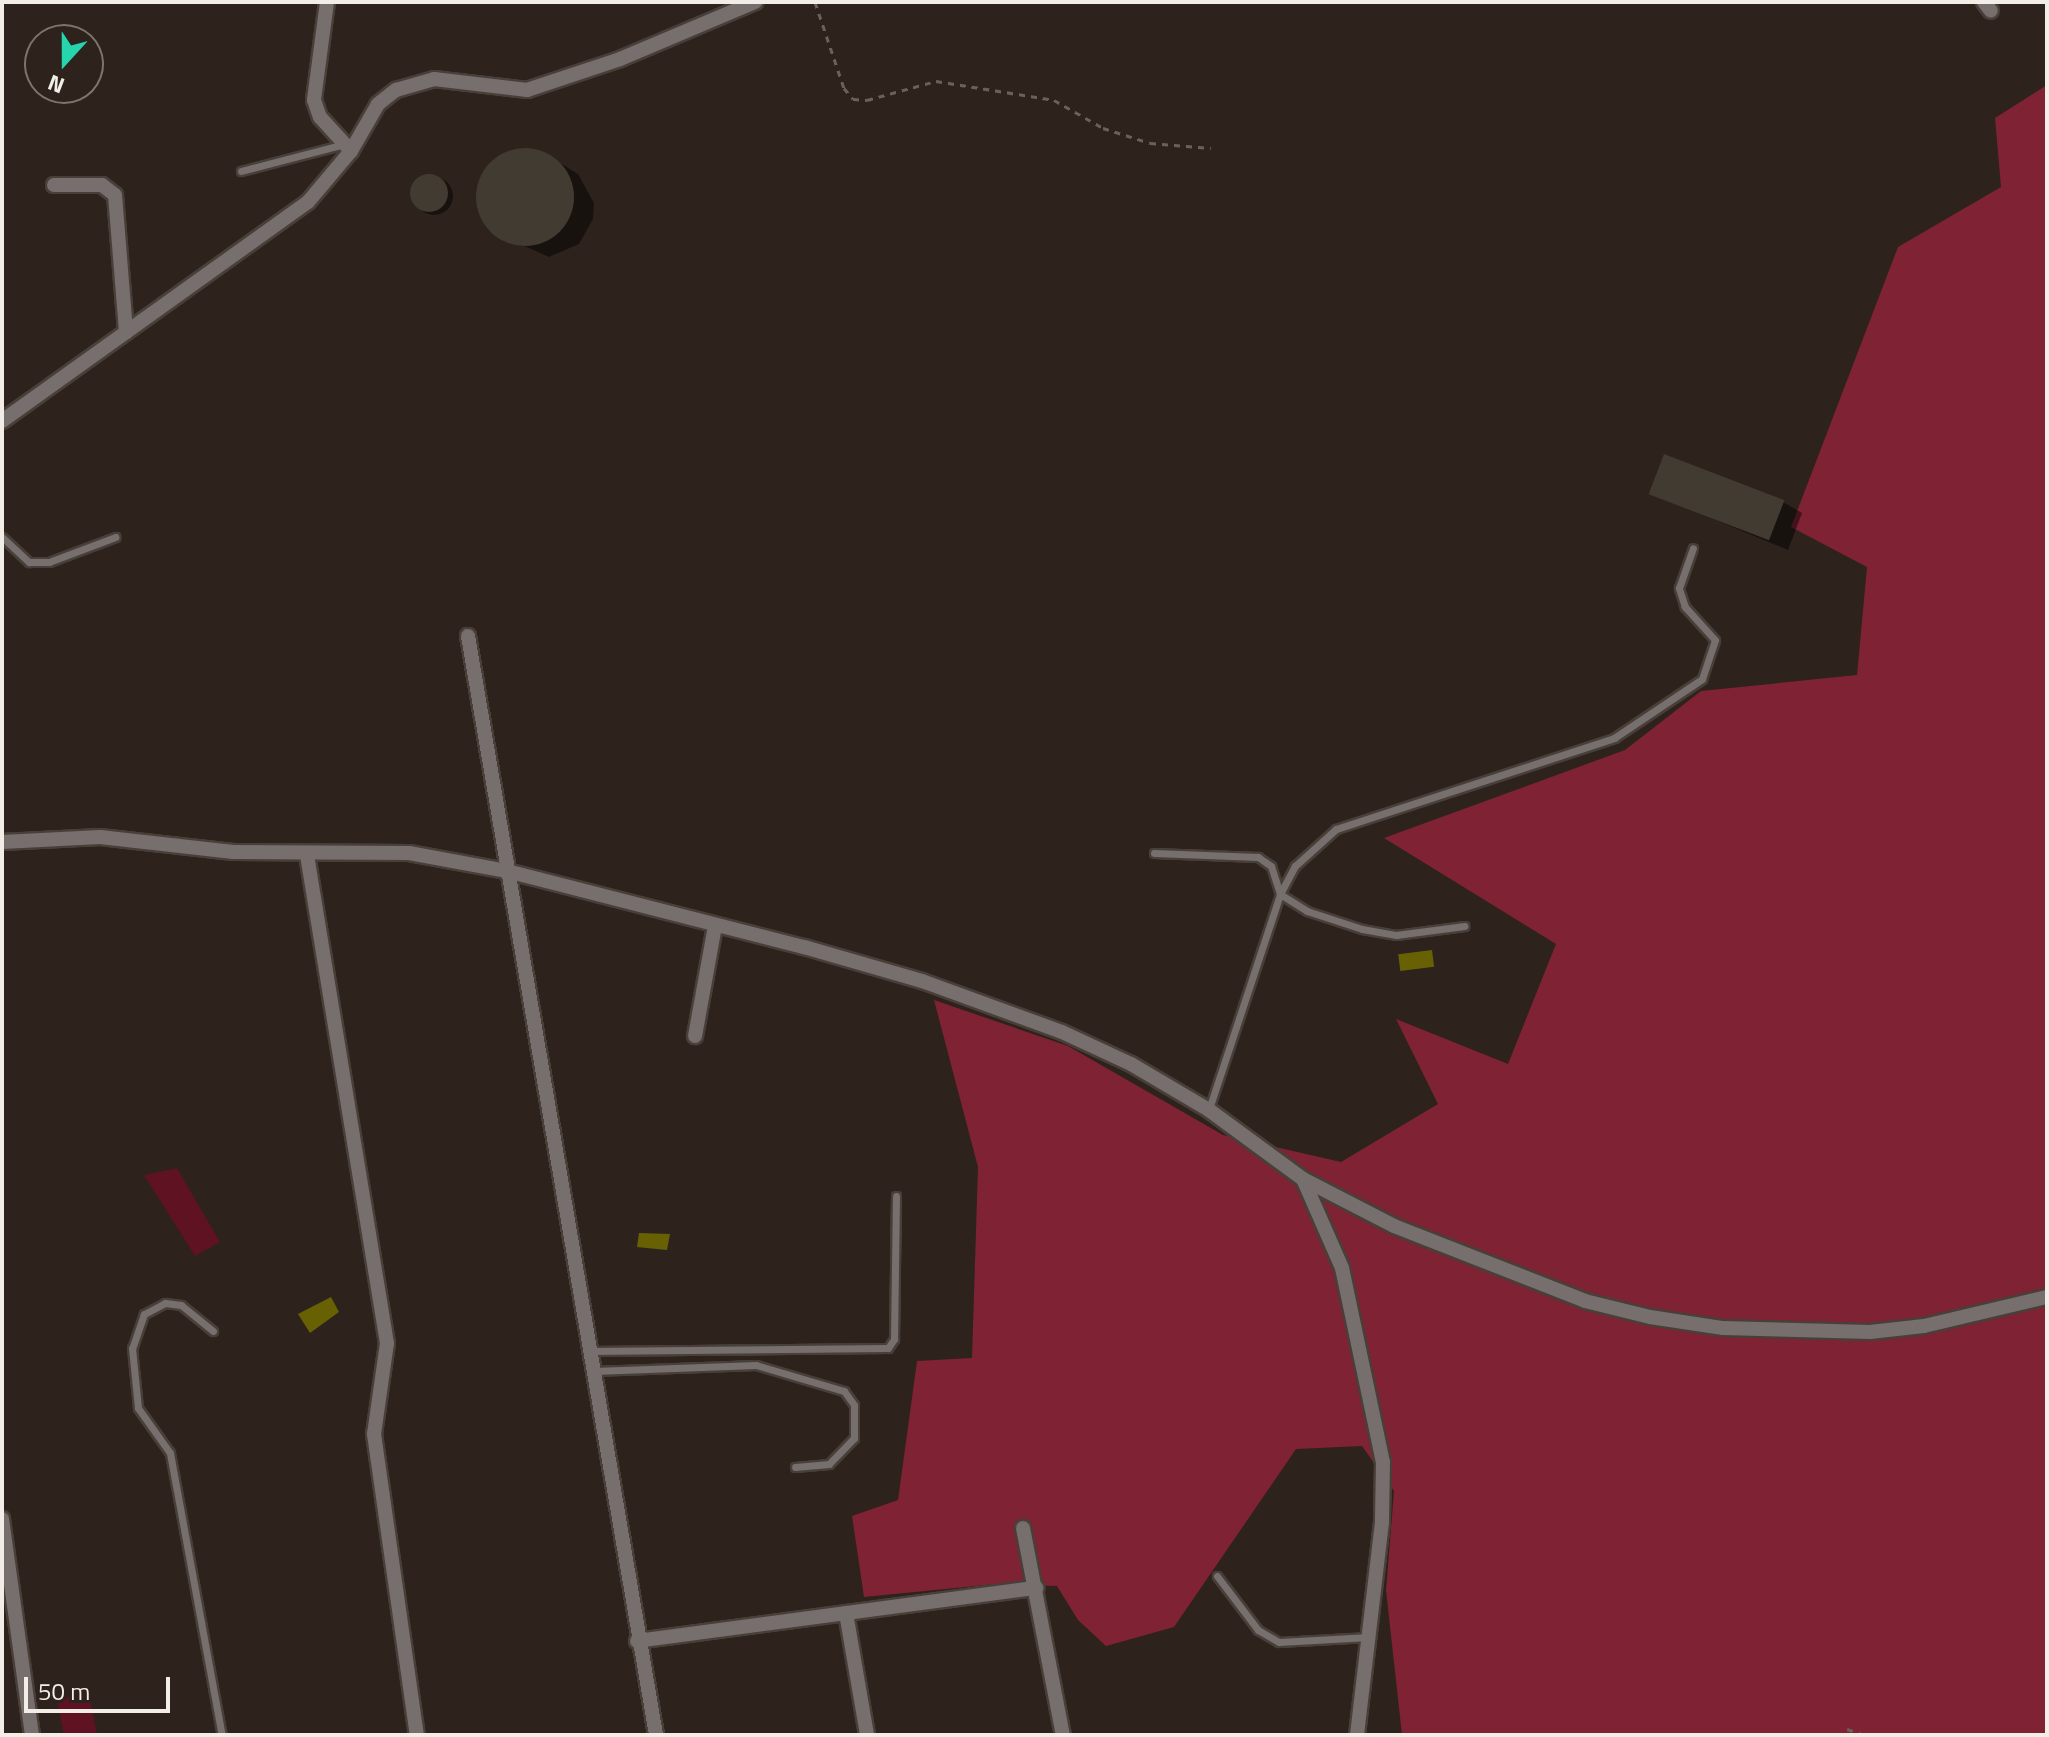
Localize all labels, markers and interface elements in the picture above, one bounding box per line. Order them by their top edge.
north arrow [24,24,104,104]
text: N [43,66,69,103]
scale bar [28,1661,174,1711]
text: 50 m [38,1673,90,1709]

